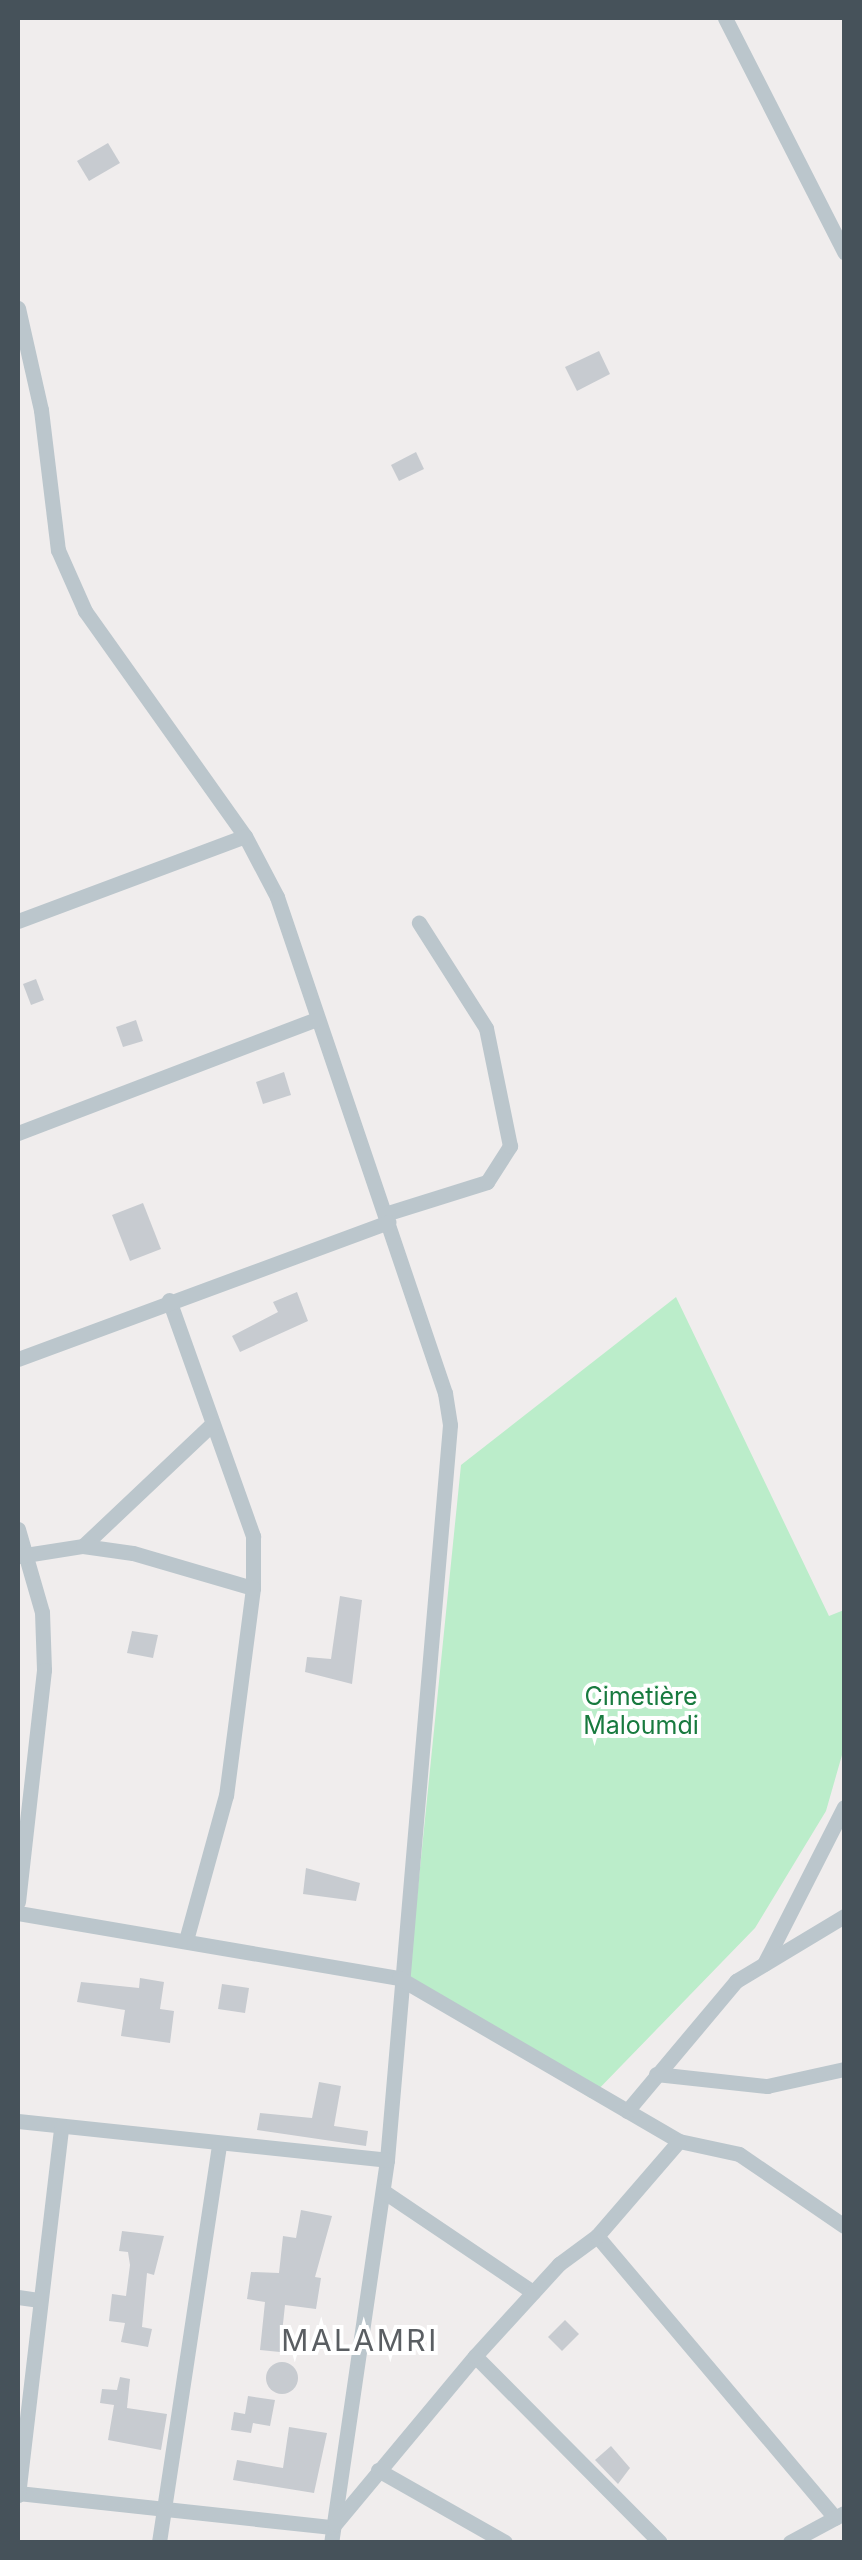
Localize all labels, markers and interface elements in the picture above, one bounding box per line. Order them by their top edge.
park label: Cimetière Maloumdi [583,1682,699,1741]
district label: MALAMRI [281,2322,439,2358]

